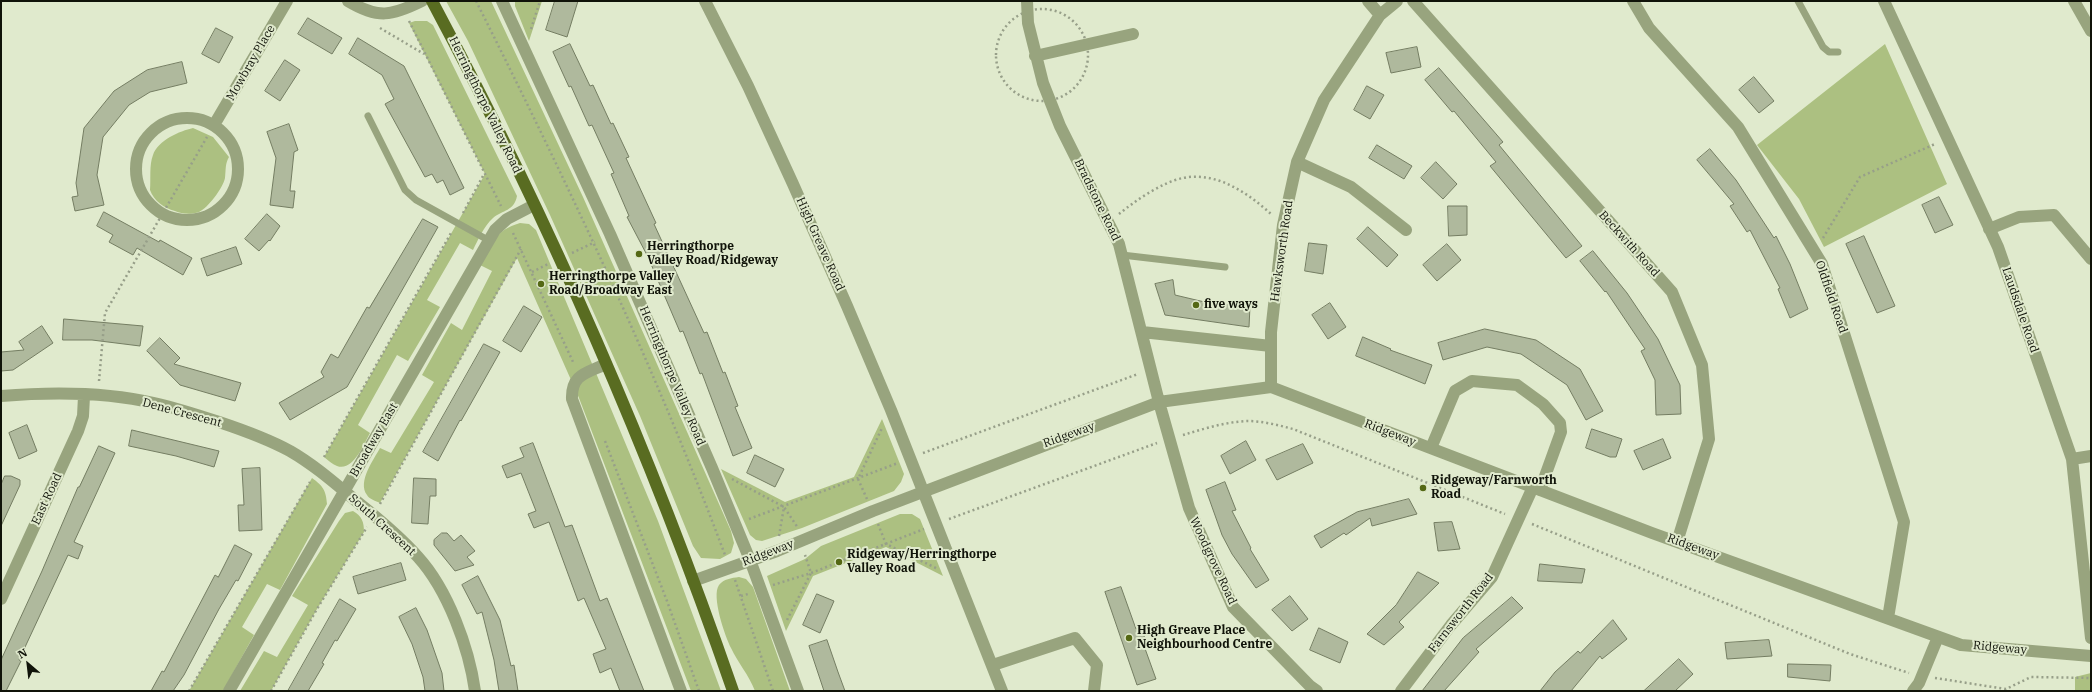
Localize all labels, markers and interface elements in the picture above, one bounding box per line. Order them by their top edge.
street label: Mowbray Place [224,23,278,103]
street label: Herringthorpe Valley Road [446,34,524,176]
street label: Bradstone Road [1071,157,1123,243]
street label: High Greave Road [793,195,847,293]
street label: Hawksworth Road [1268,199,1296,303]
street label: Beckwith Road [1596,208,1662,280]
place label: Herringthorpe Valley Road/Ridgeway [647,240,778,268]
marker: Herringthorpe Valley Road/Ridgeway [634,249,644,259]
street label: Oldfield Road [1812,259,1850,335]
street label: Laudsdale Road [1999,265,2041,355]
place label: Herringthorpe Valley Road/Broadway East [549,270,674,298]
marker: Herringthorpe Valley Road/Broadway East [536,279,546,289]
place label: five ways [1204,298,1258,312]
marker: five ways [1191,300,1201,310]
street label: Herringthorpe Valley Road [636,304,708,448]
street label: Dene Crescent [141,396,223,430]
street label: Broadway East [347,400,401,480]
street label: Ridgeway [1362,417,1418,449]
street label: Ridgeway [1041,419,1097,451]
street label: East Road [29,471,65,527]
place label: Ridgeway/Farnworth Road [1431,474,1557,502]
marker: Ridgeway/Farnworth Road [1418,483,1428,493]
street label: South Crescent [345,491,419,559]
street label: Woodgrove Road [1186,515,1240,607]
street label: Ridgeway [1665,531,1721,563]
street label: Ridgeway [740,537,796,569]
place label: Ridgeway/Herringthorpe Valley Road [847,548,996,576]
marker: Ridgeway/Herringthorpe Valley Road [834,557,844,567]
street label: Farnsworth Road [1425,570,1497,656]
place label: High Greave Place Neighbourhood Centre [1137,624,1272,652]
marker: High Greave Place Neighbourhood Centre [1124,633,1134,643]
street label: Ridgeway [1972,638,2028,658]
north arrow [8,644,48,684]
text: N [15,645,29,662]

